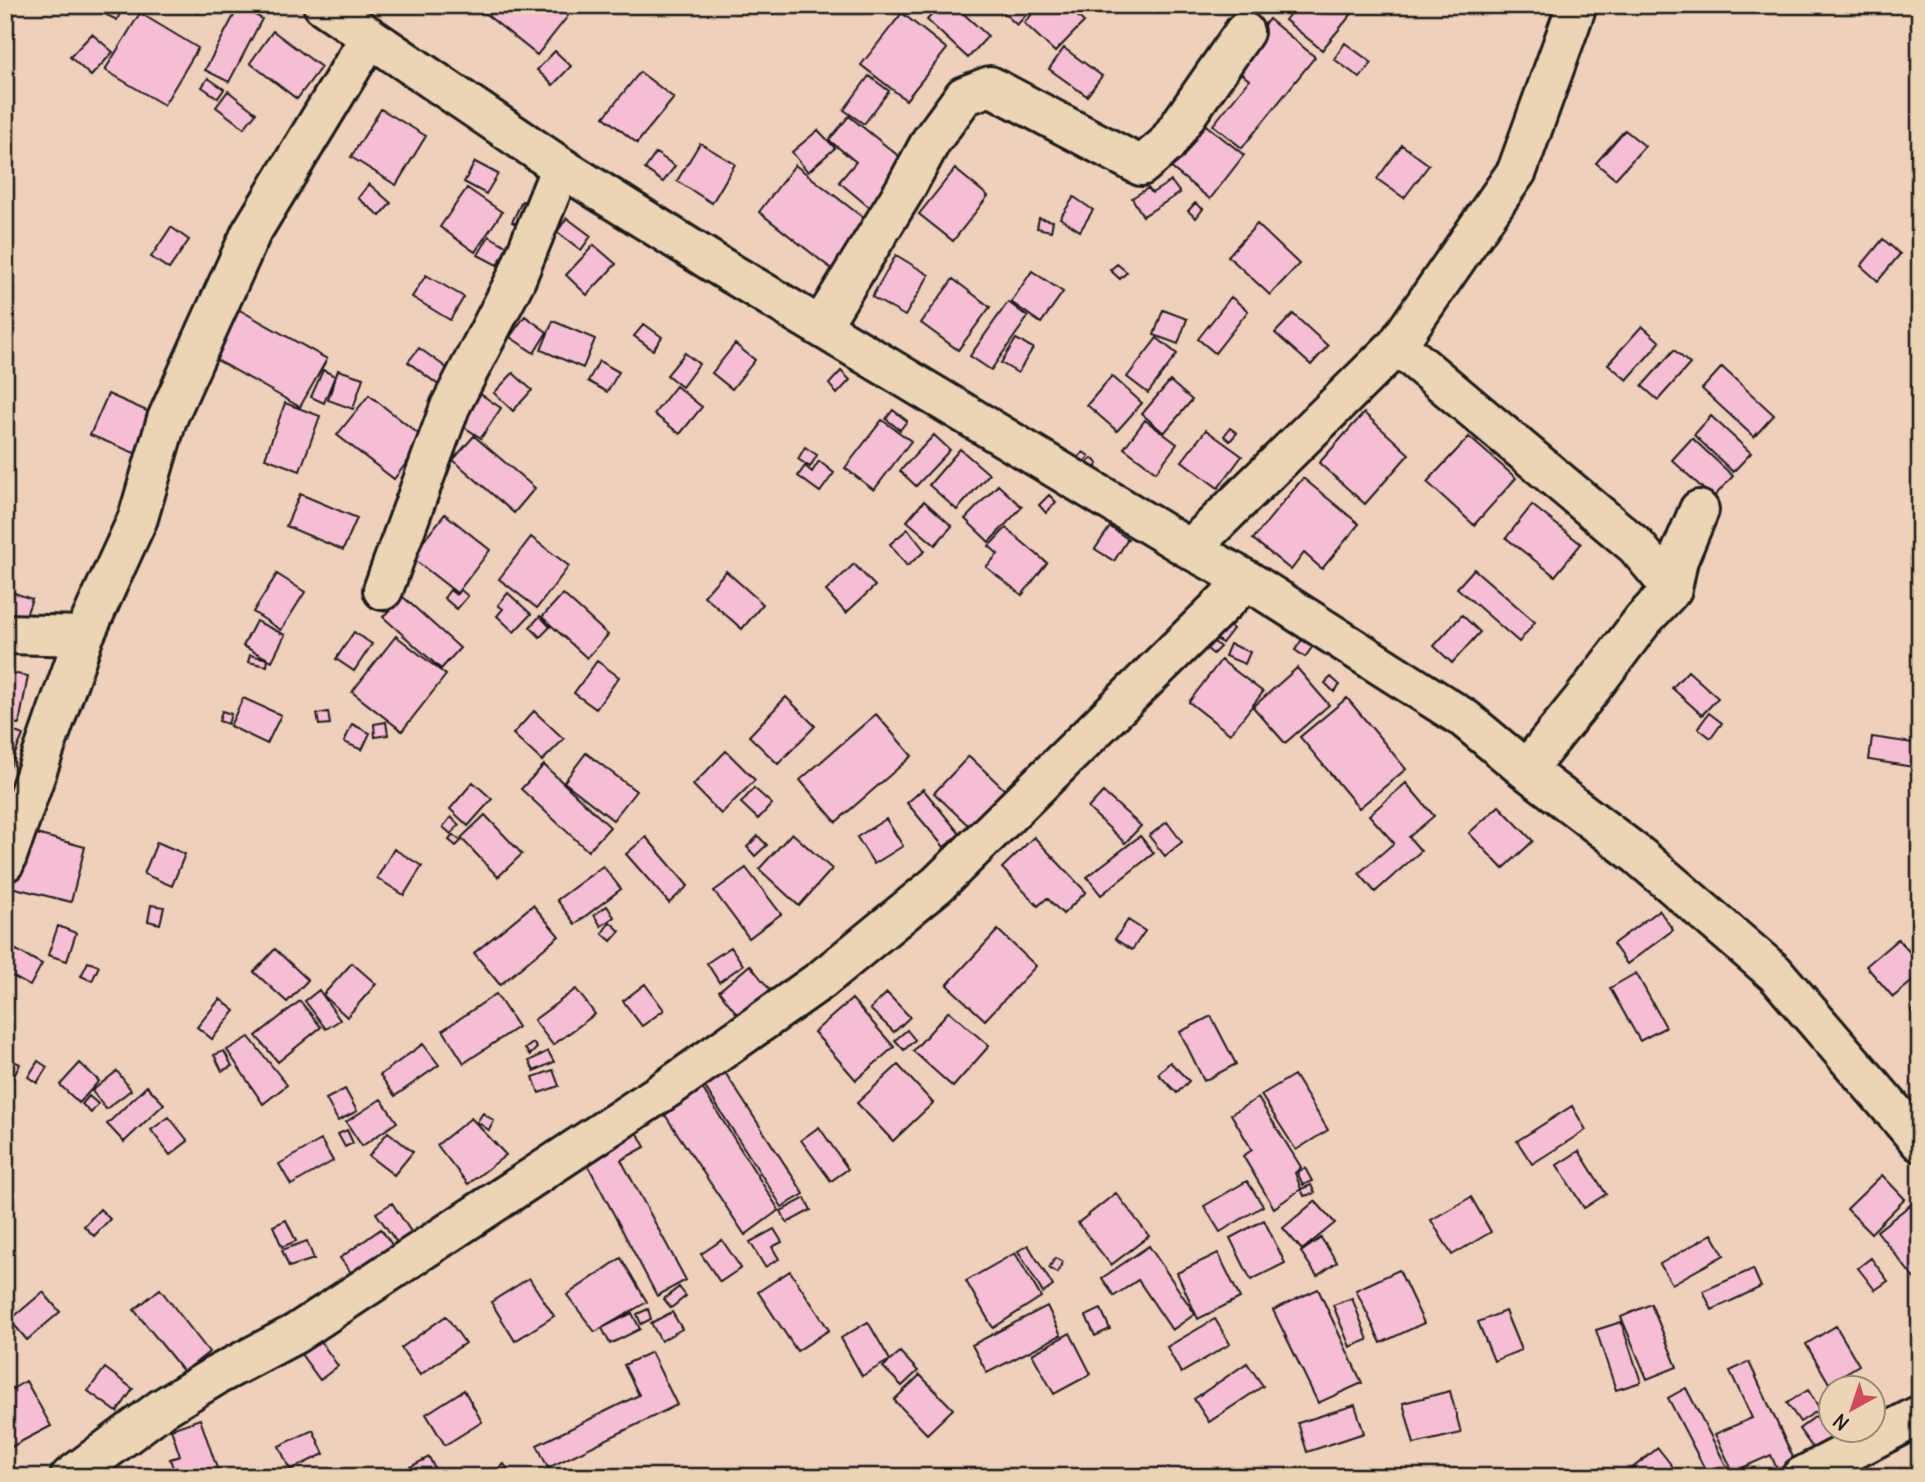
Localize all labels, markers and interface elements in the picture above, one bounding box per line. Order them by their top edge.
north arrow [1816,1374,1886,1444]
text: N [1828,1409,1854,1435]

